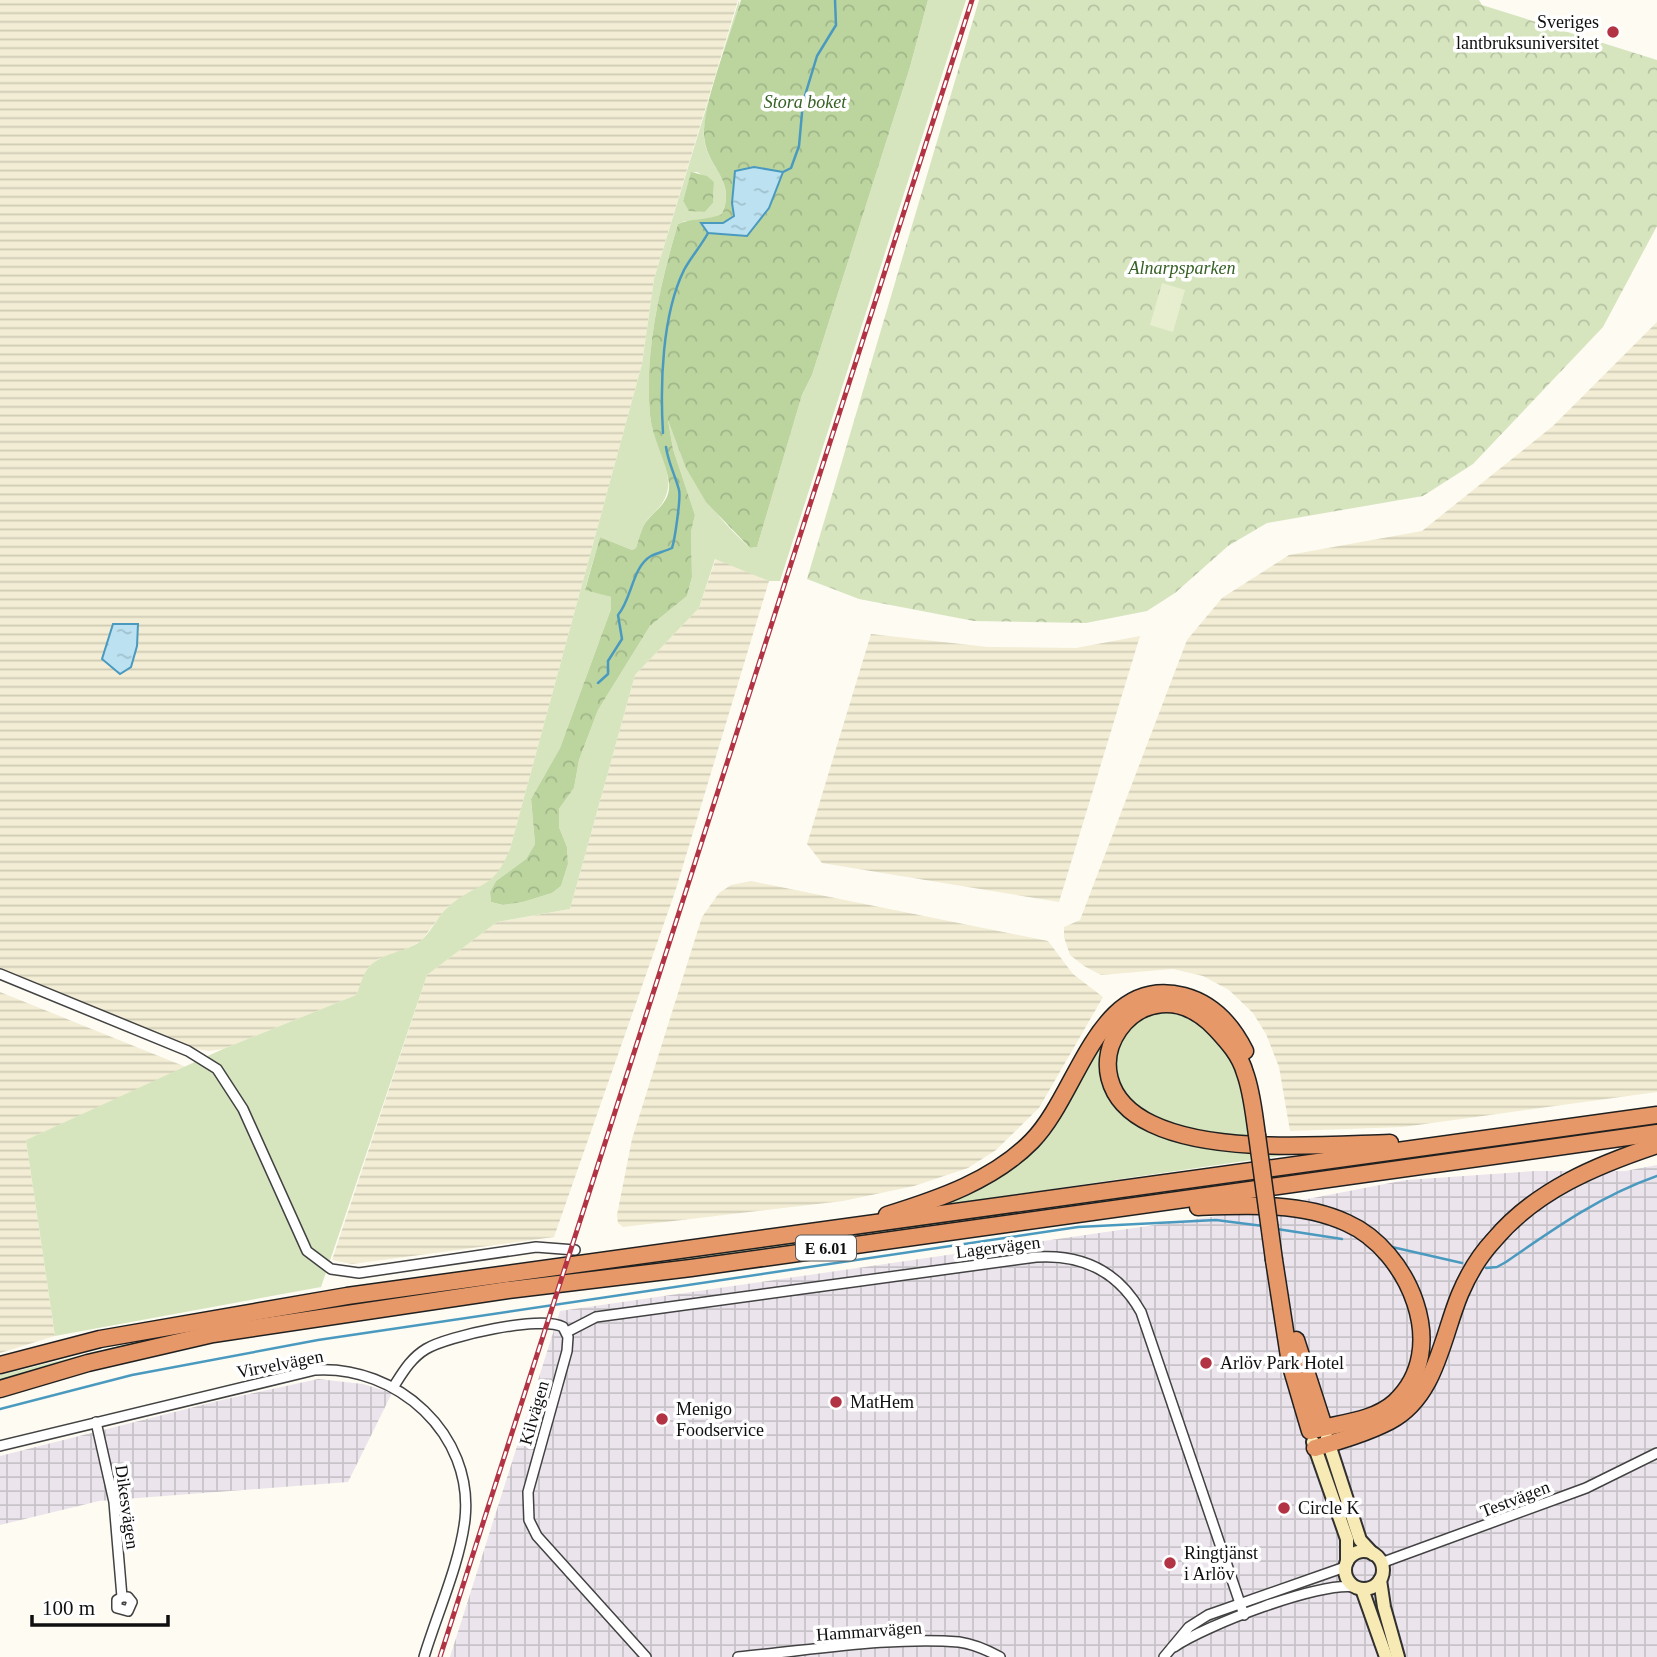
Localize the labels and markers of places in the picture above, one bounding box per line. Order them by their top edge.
place label: Sveriges lantbruksuniversitet [1456,12,1599,53]
marker: Sveriges lantbruksuniversitet [1605,24,1621,40]
place label: Arlöv Park Hotel [1220,1353,1344,1373]
marker: Arlöv Park Hotel [1198,1355,1214,1371]
place label: MatHem [850,1392,914,1412]
marker: MatHem [828,1394,844,1410]
place label: Menigo Foodservice [676,1399,764,1440]
marker: Menigo Foodservice [654,1411,670,1427]
place label: Circle K [1298,1498,1359,1518]
marker: Circle K [1276,1500,1292,1516]
place label: Ringtjänst i Arlöv [1184,1543,1258,1584]
marker: Ringtjänst i Arlöv [1162,1555,1178,1571]

